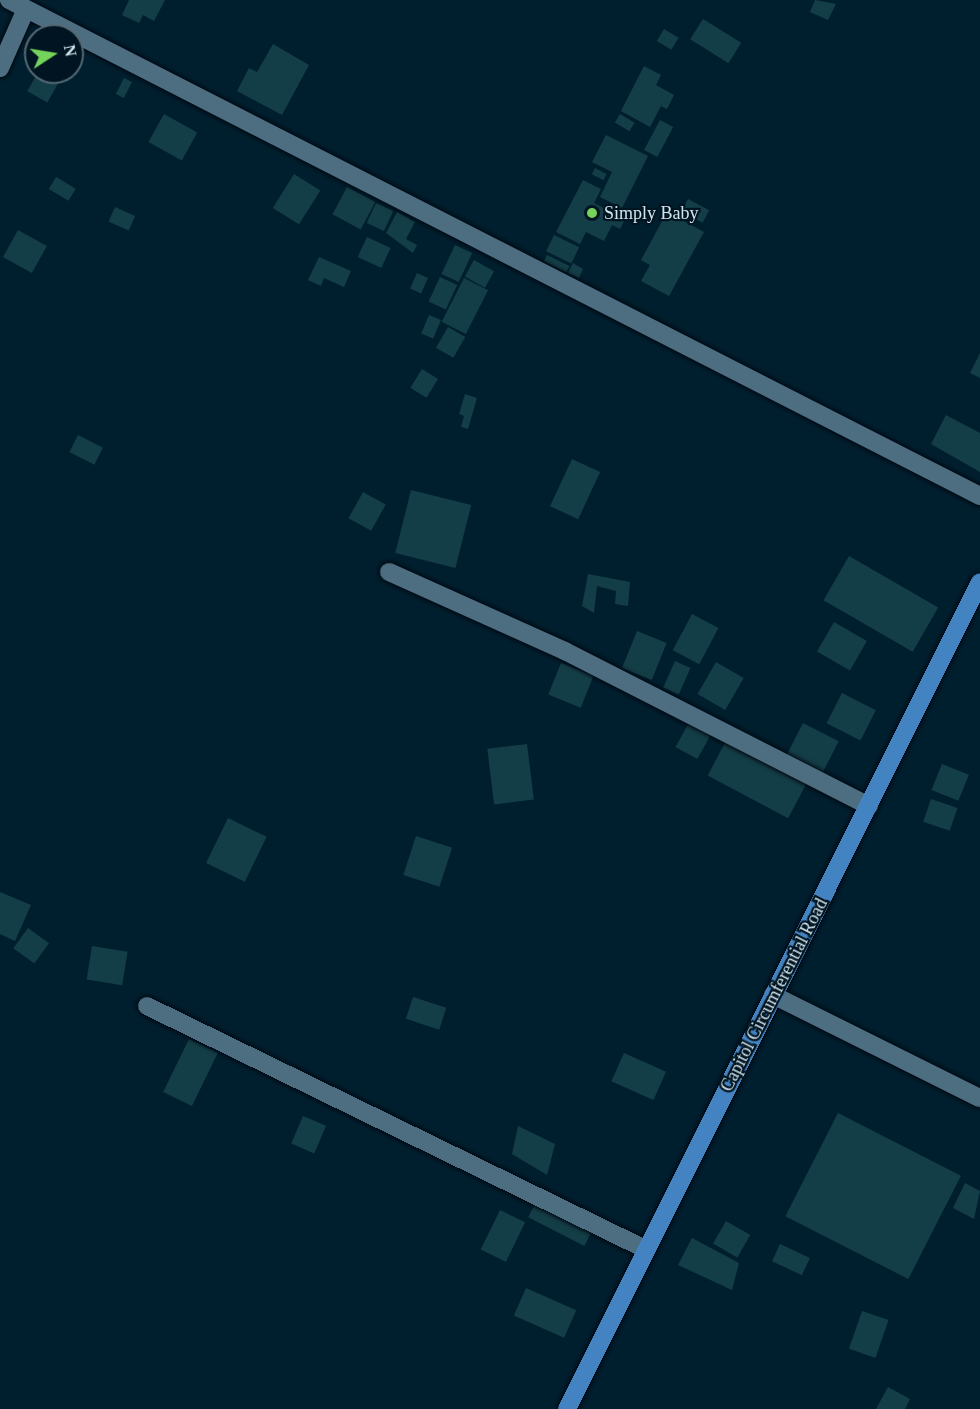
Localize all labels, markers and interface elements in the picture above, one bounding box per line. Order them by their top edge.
north arrow [24,24,84,84]
text: N [61,43,80,58]
place label: Simply Baby [604,202,699,224]
marker: Simply Baby [585,206,599,220]
street label: Capitol Circumferential Road [716,895,832,1095]

